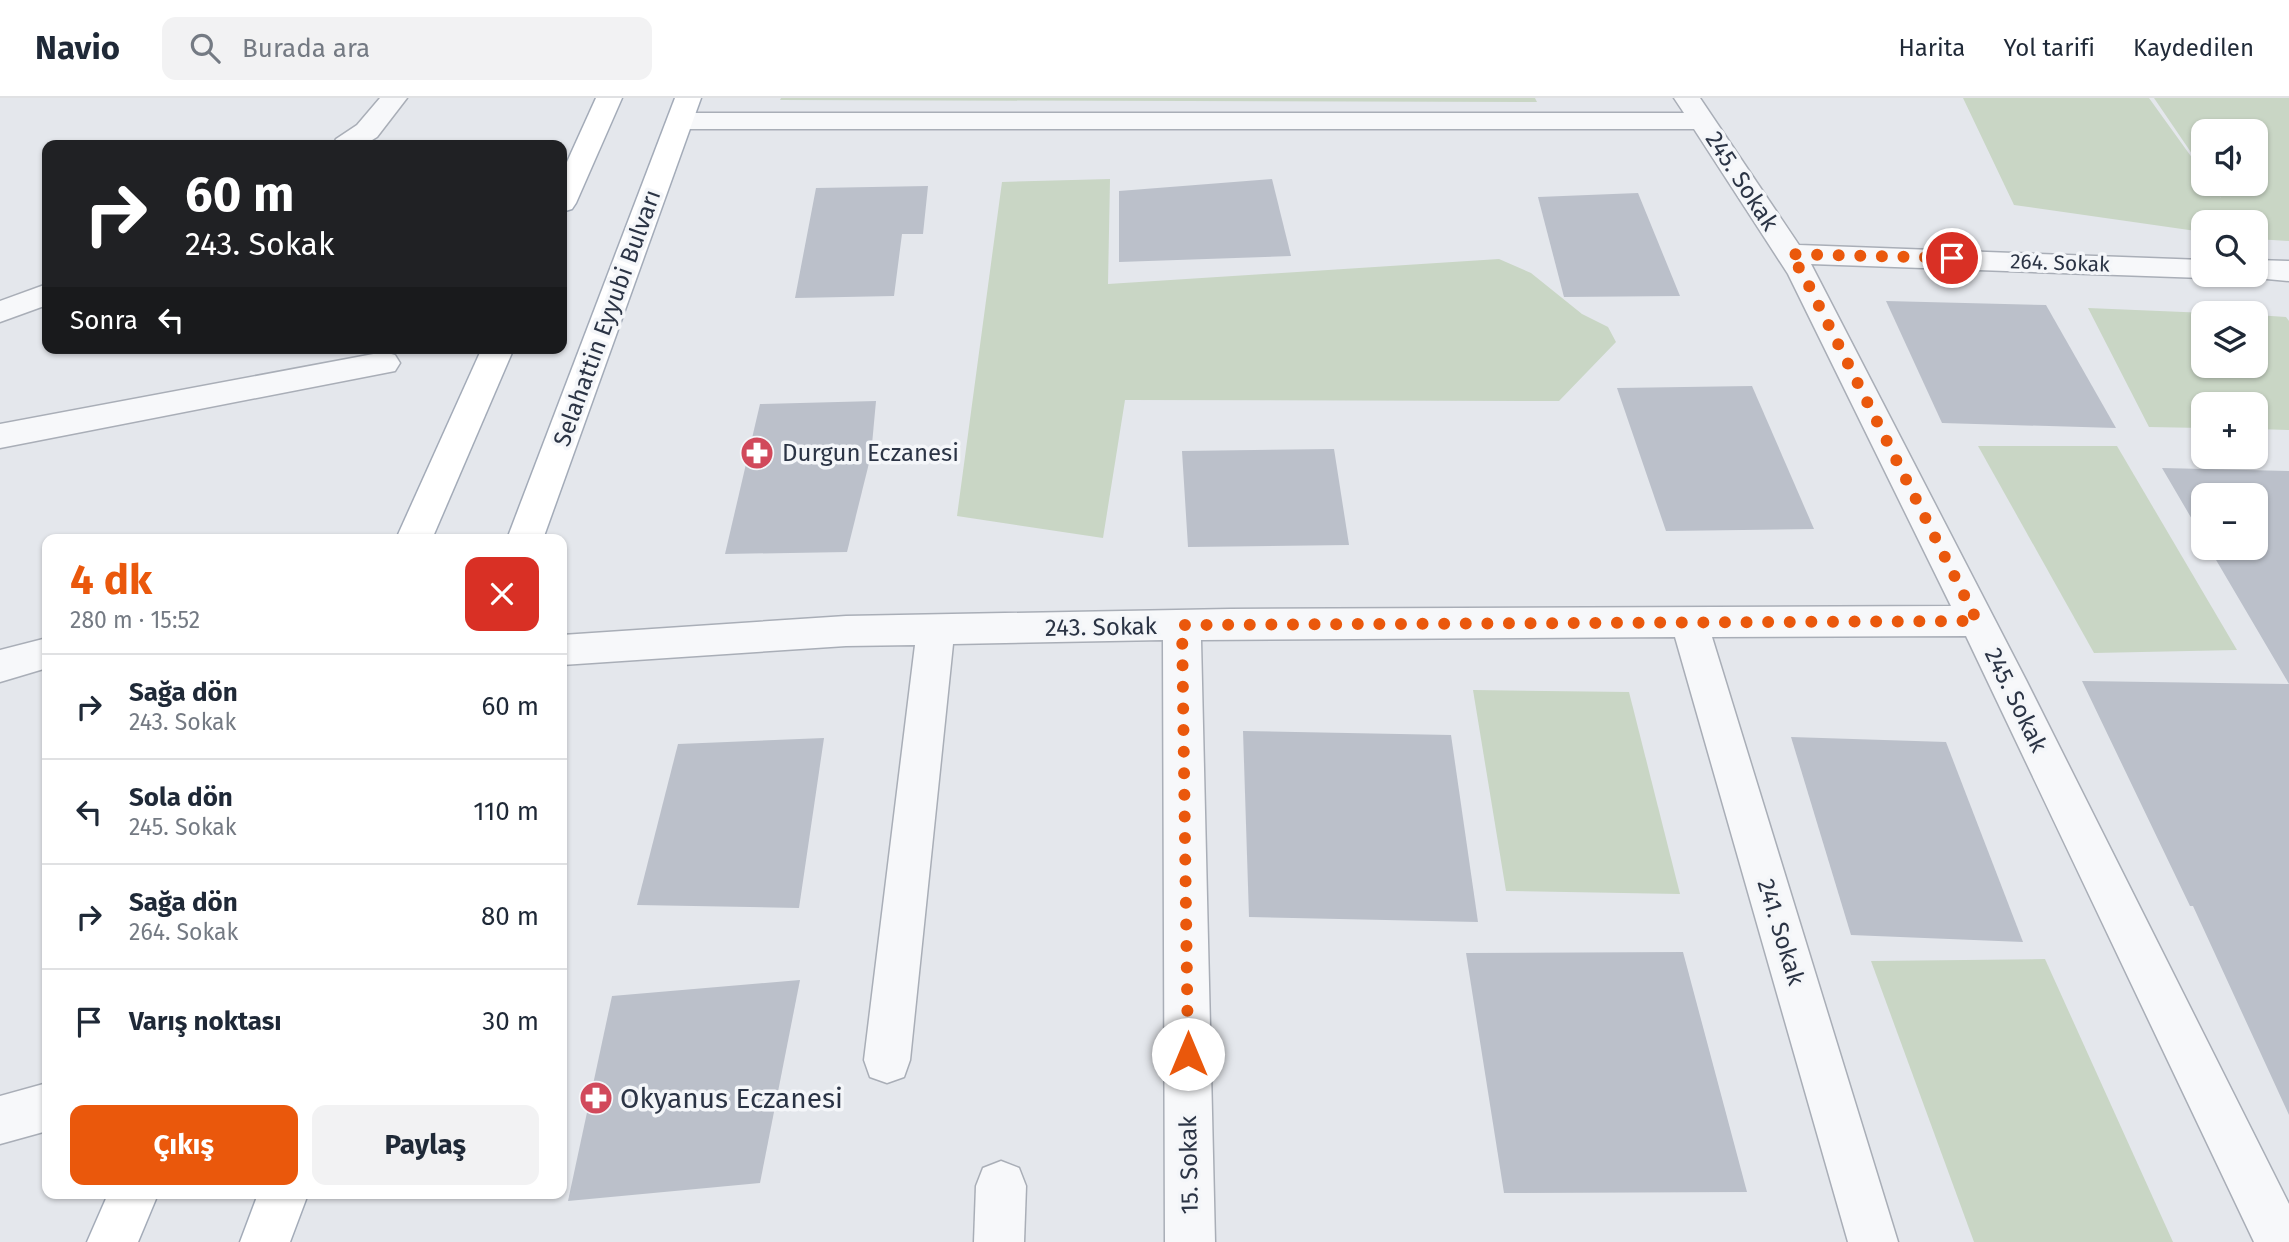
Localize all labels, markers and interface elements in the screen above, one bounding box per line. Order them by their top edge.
search box [162,17,652,80]
text: Navio [35,28,120,68]
icon: search [186,29,224,67]
text: Burada ara [242,33,370,64]
text: Harita [1898,34,1965,62]
text: Yol tarifi [2003,34,2095,62]
text: Kaydedilen [2133,34,2254,62]
map controls [2191,119,2268,560]
button: sound [2191,119,2268,196]
street label: 245. Sokak [1700,126,1785,236]
text: 60 m [185,165,294,224]
icon: right [70,168,161,259]
street label: Selahattin Eyyubi Bulvarı [548,186,666,450]
button: search [2191,210,2268,287]
text: 243. Sokak [185,225,334,263]
pin [1922,228,1982,288]
icon: arrive [1933,239,1971,277]
street label: 264. Sokak [2010,248,2111,278]
icon: left [152,301,190,339]
button: layers [2191,301,2268,378]
text: Sonra [70,305,138,336]
button: + [2191,392,2268,469]
pharmacy icon: Durgun Eczanesi [738,434,776,472]
place label: Durgun Eczanesi [782,439,959,467]
button: − [2191,483,2268,560]
text: 4 dk [70,555,152,605]
button: close [465,557,539,631]
text: 280 m · 15:52 [70,606,200,634]
street label: 243. Sokak [1045,612,1158,642]
street label: 245. Sokak [1979,643,2054,757]
text: Sağa dön [129,677,238,708]
icon: right [70,688,108,726]
text: 60 m [481,691,539,722]
text: 243. Sokak [129,708,236,736]
text: Sola dön [129,782,233,813]
icon: left [70,793,108,831]
text: 110 m [473,796,539,827]
text: 245. Sokak [129,813,237,841]
street label: 241. Sokak [1752,876,1811,989]
text: Sağa dön [129,887,238,918]
icon: right [70,898,108,936]
text: 80 m [481,901,539,932]
text: 264. Sokak [129,918,238,946]
icon: arrive [70,1003,108,1041]
text: Varış noktası [129,1006,282,1037]
text: 30 m [482,1006,539,1037]
position arrow [1151,1017,1225,1091]
pharmacy icon: Okyanus Eczanesi [577,1079,615,1117]
place label: Okyanus Eczanesi [620,1082,843,1115]
button: Çıkış [70,1105,298,1185]
button: Paylaş [312,1105,539,1185]
street label: 15. Sokak [1174,1115,1204,1215]

